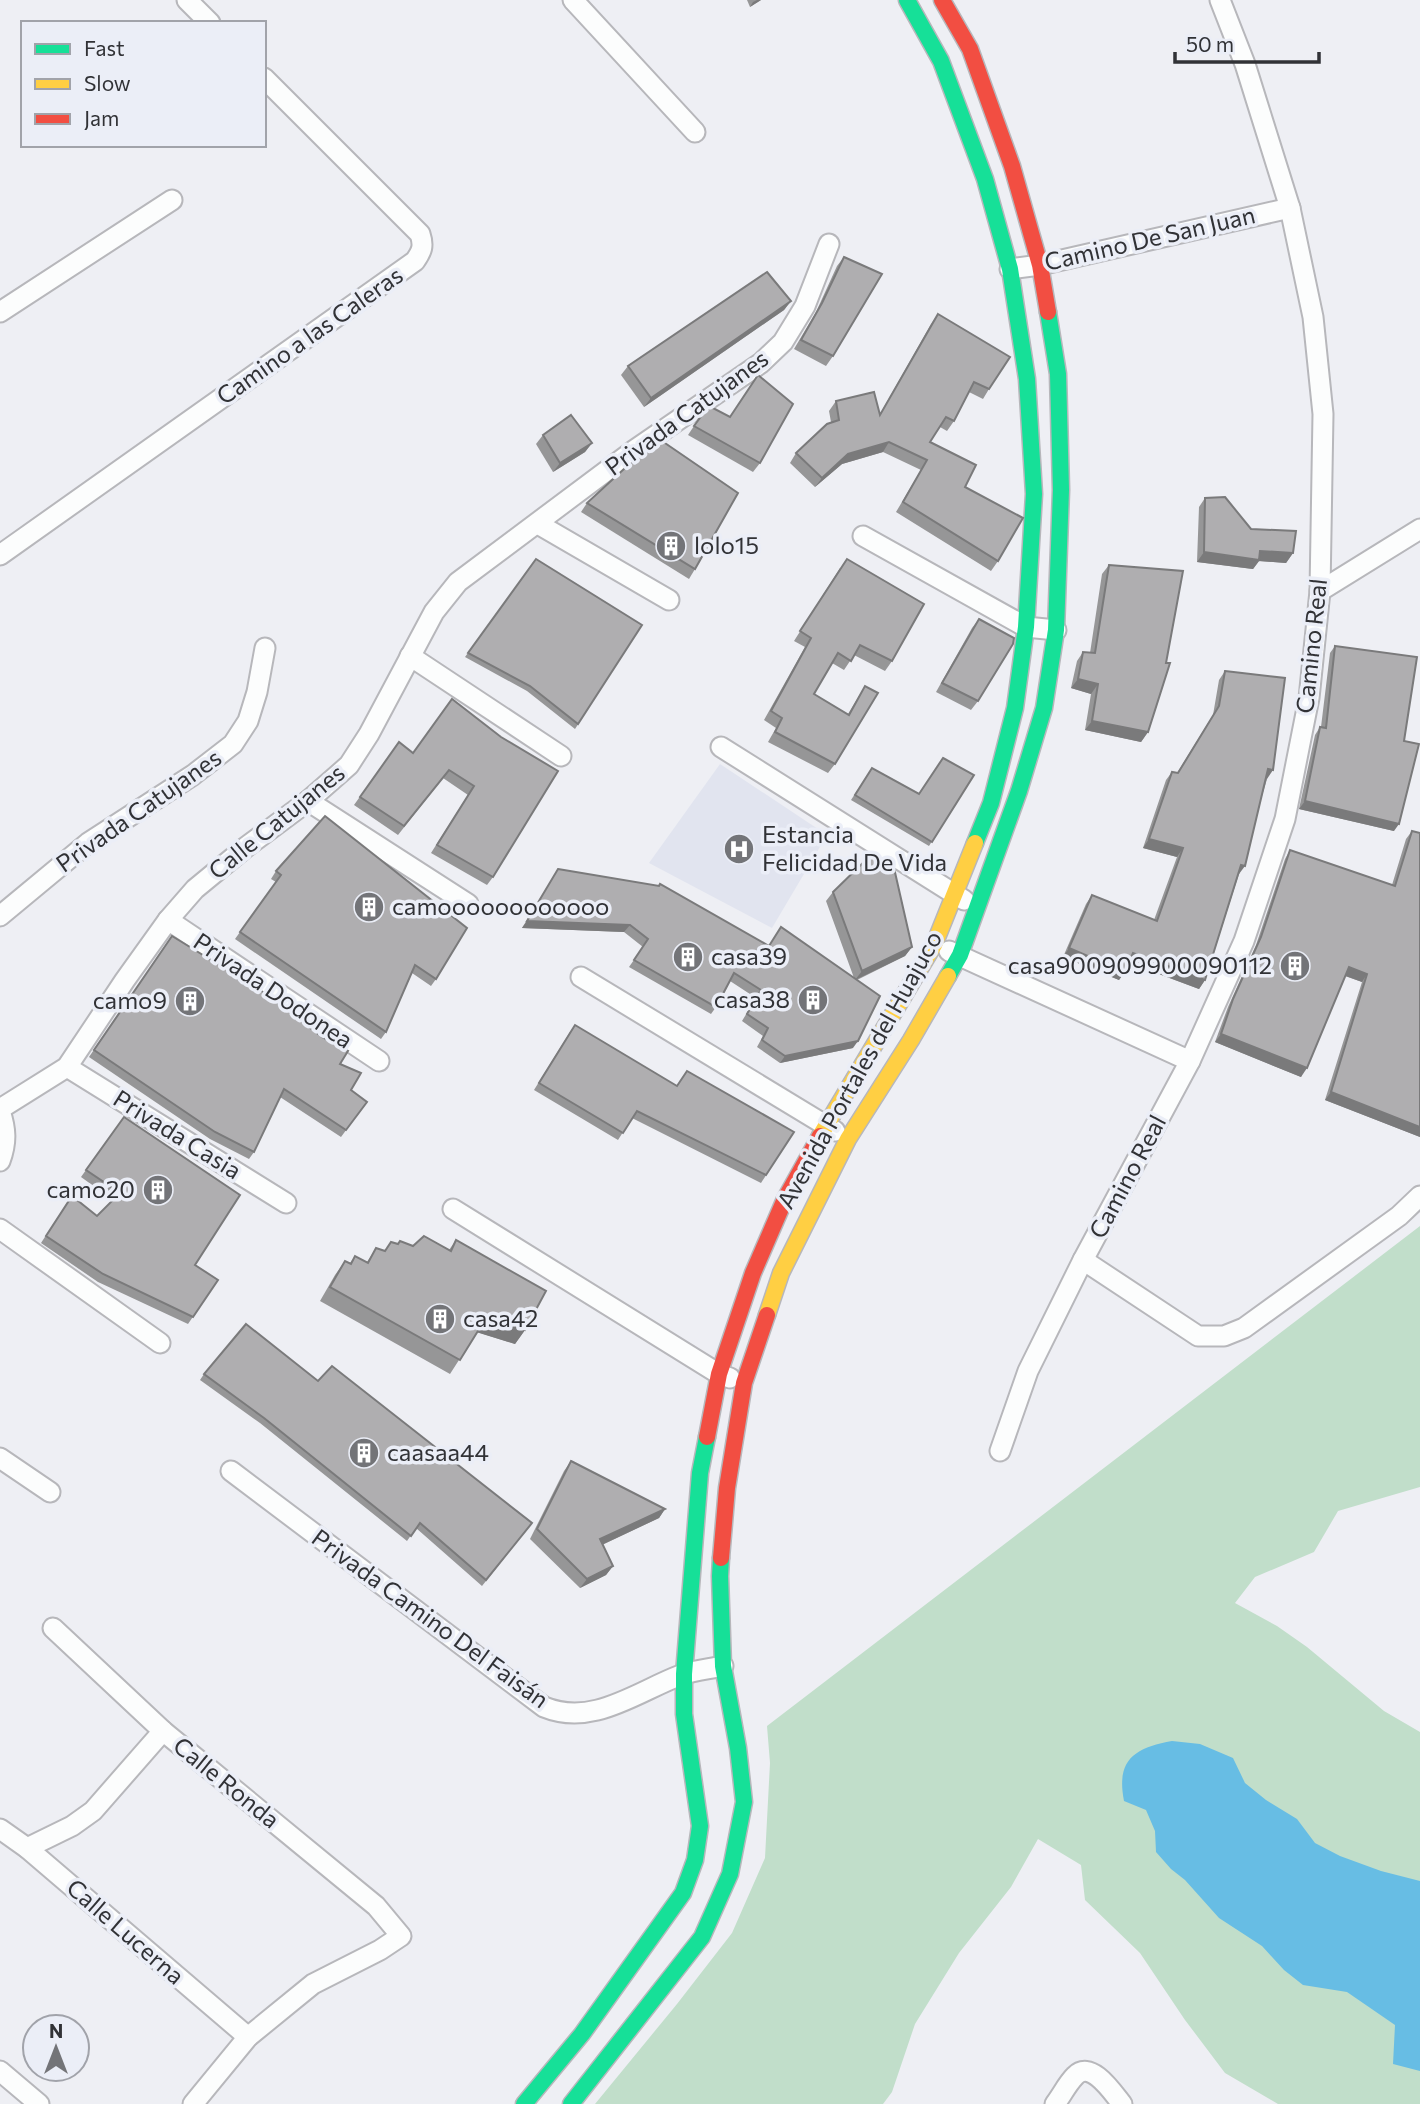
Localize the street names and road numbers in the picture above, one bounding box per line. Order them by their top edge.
street label: Camino De San Juan [1041,199,1258,276]
street label: Camino a las Caleras [210,260,408,410]
street label: Privada Catujanes [599,343,773,481]
street label: Camino Real [1289,577,1332,715]
street label: Privada Catujanes [50,742,226,877]
street label: Calle Catujanes [202,757,350,885]
street label: Avenida Portales del Huajuco [770,925,947,1213]
street label: Privada Dodonea [189,926,359,1054]
street label: Privada Casia [109,1083,247,1184]
street label: Camino Real [1082,1110,1171,1243]
street label: Privada Camino Del Faisán [307,1522,555,1713]
street label: Calle Ronda [168,1730,286,1833]
street label: Calle Lucerna [61,1872,191,1990]

